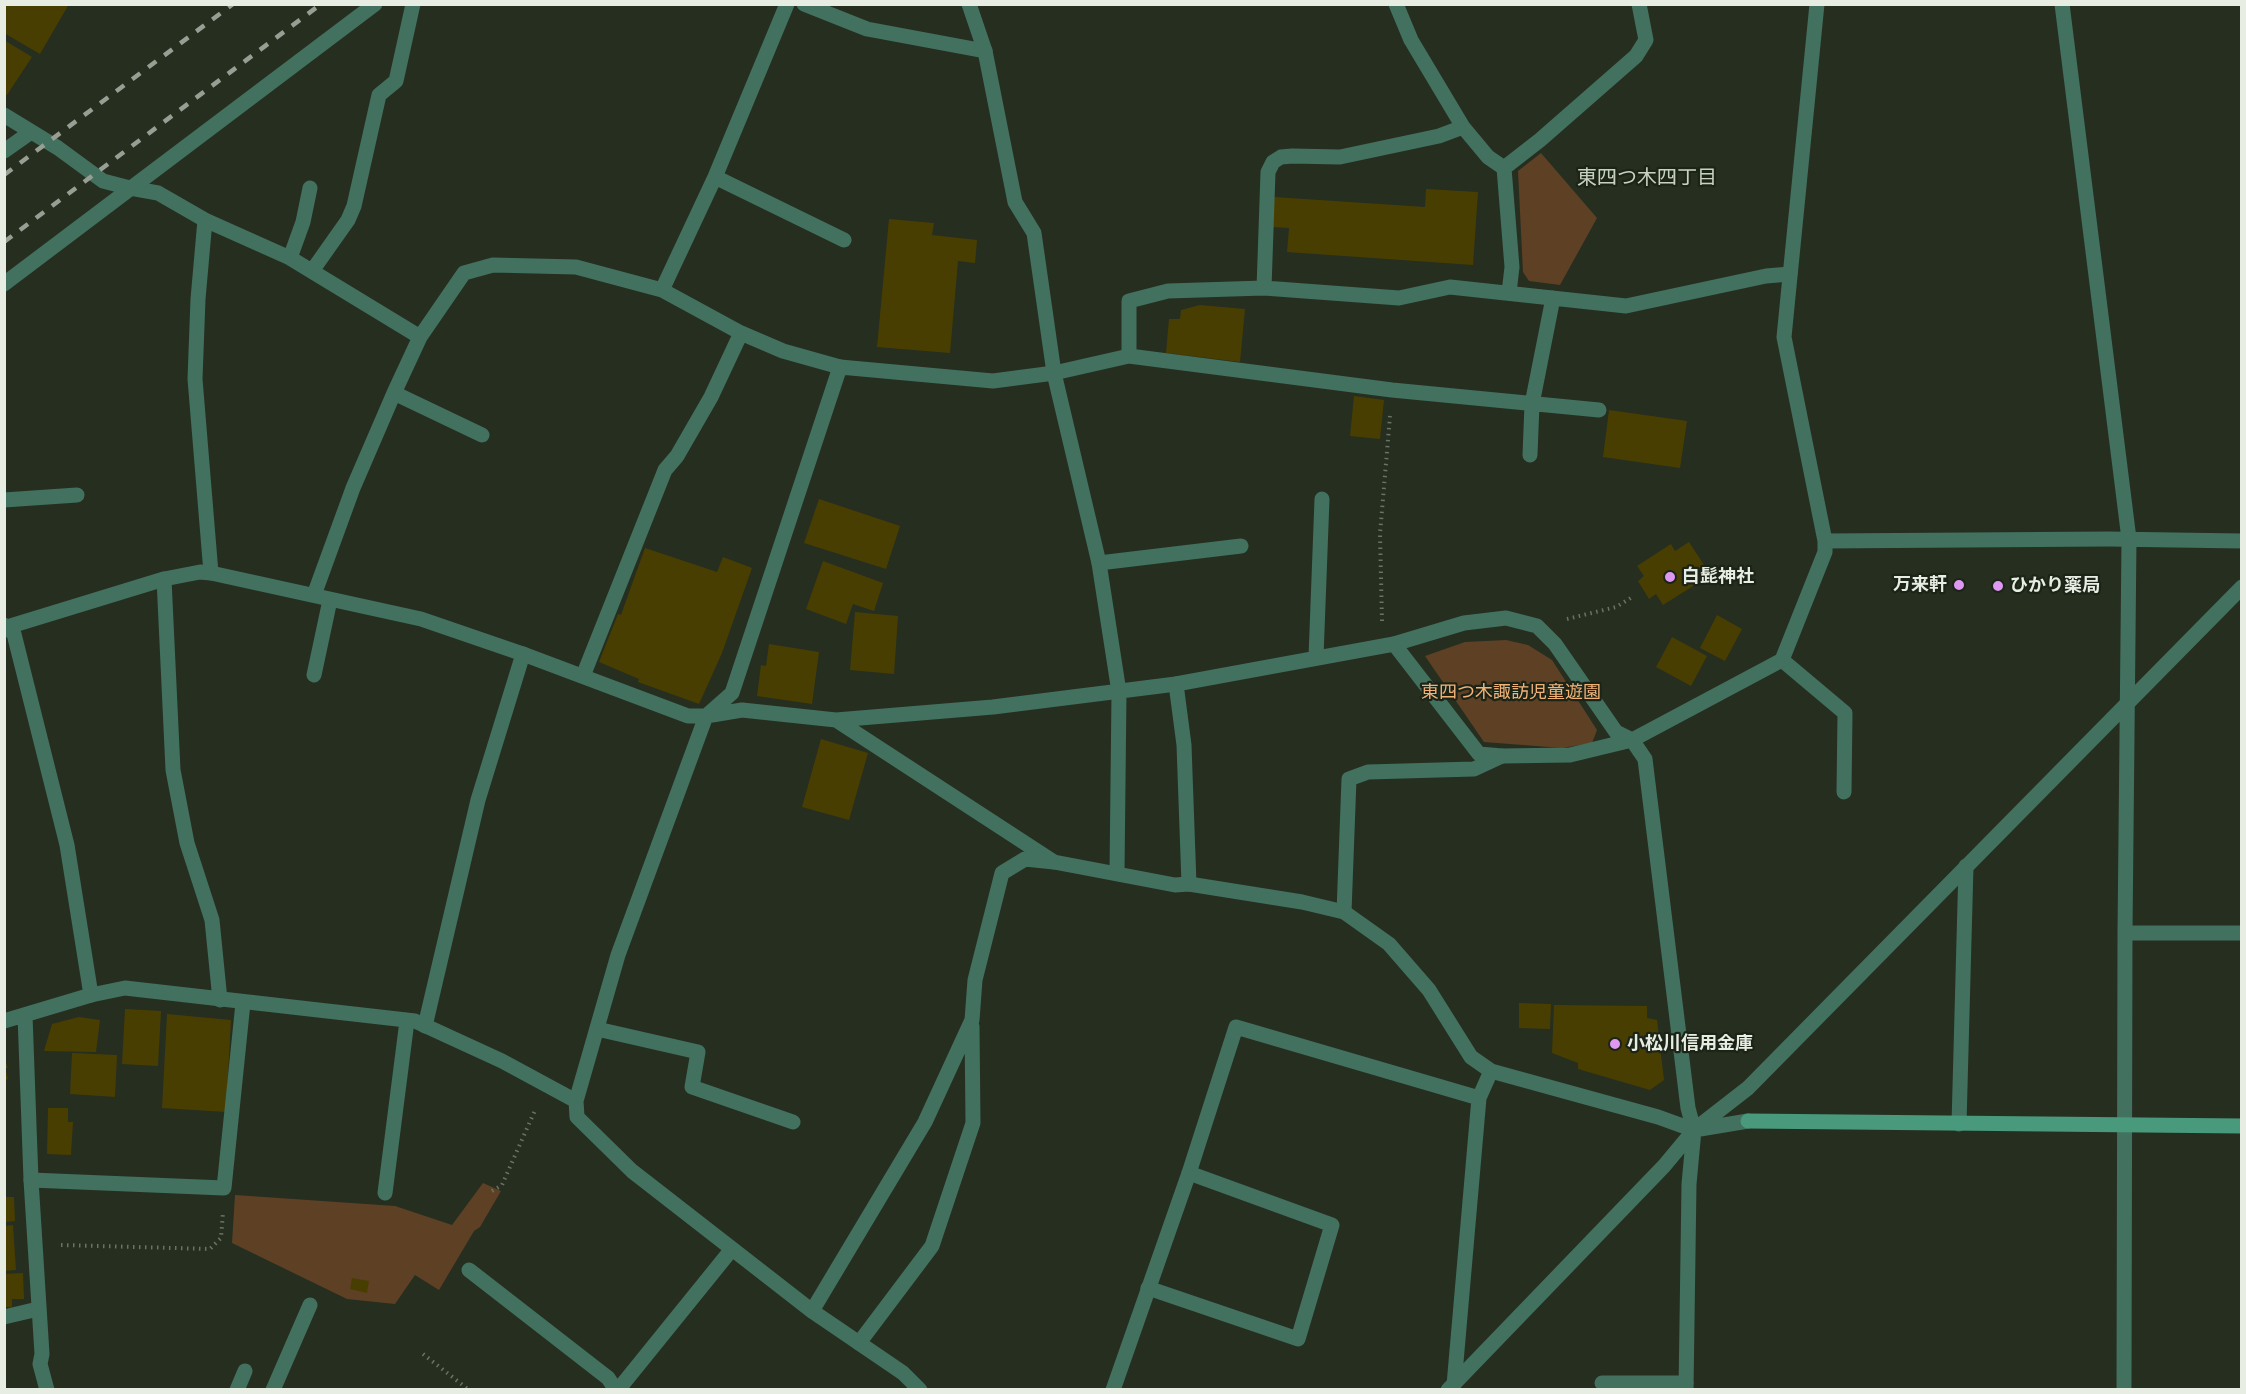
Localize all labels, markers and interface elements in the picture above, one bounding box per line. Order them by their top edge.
district label: 東四つ木四丁目 [1577,167,1717,191]
place label: 白髭神社 [1682,566,1754,588]
marker: 白髭神社 [1663,570,1677,584]
place label: 万来軒 [1893,574,1947,596]
place label: ひかり薬局 [2010,575,2100,597]
marker: 万来軒 [1952,578,1966,592]
marker: ひかり薬局 [1991,579,2005,593]
park label: 東四つ木諏訪児童遊園 [1421,682,1601,704]
place label: 小松川信用金庫 [1627,1033,1753,1055]
marker: 小松川信用金庫 [1608,1037,1622,1051]

